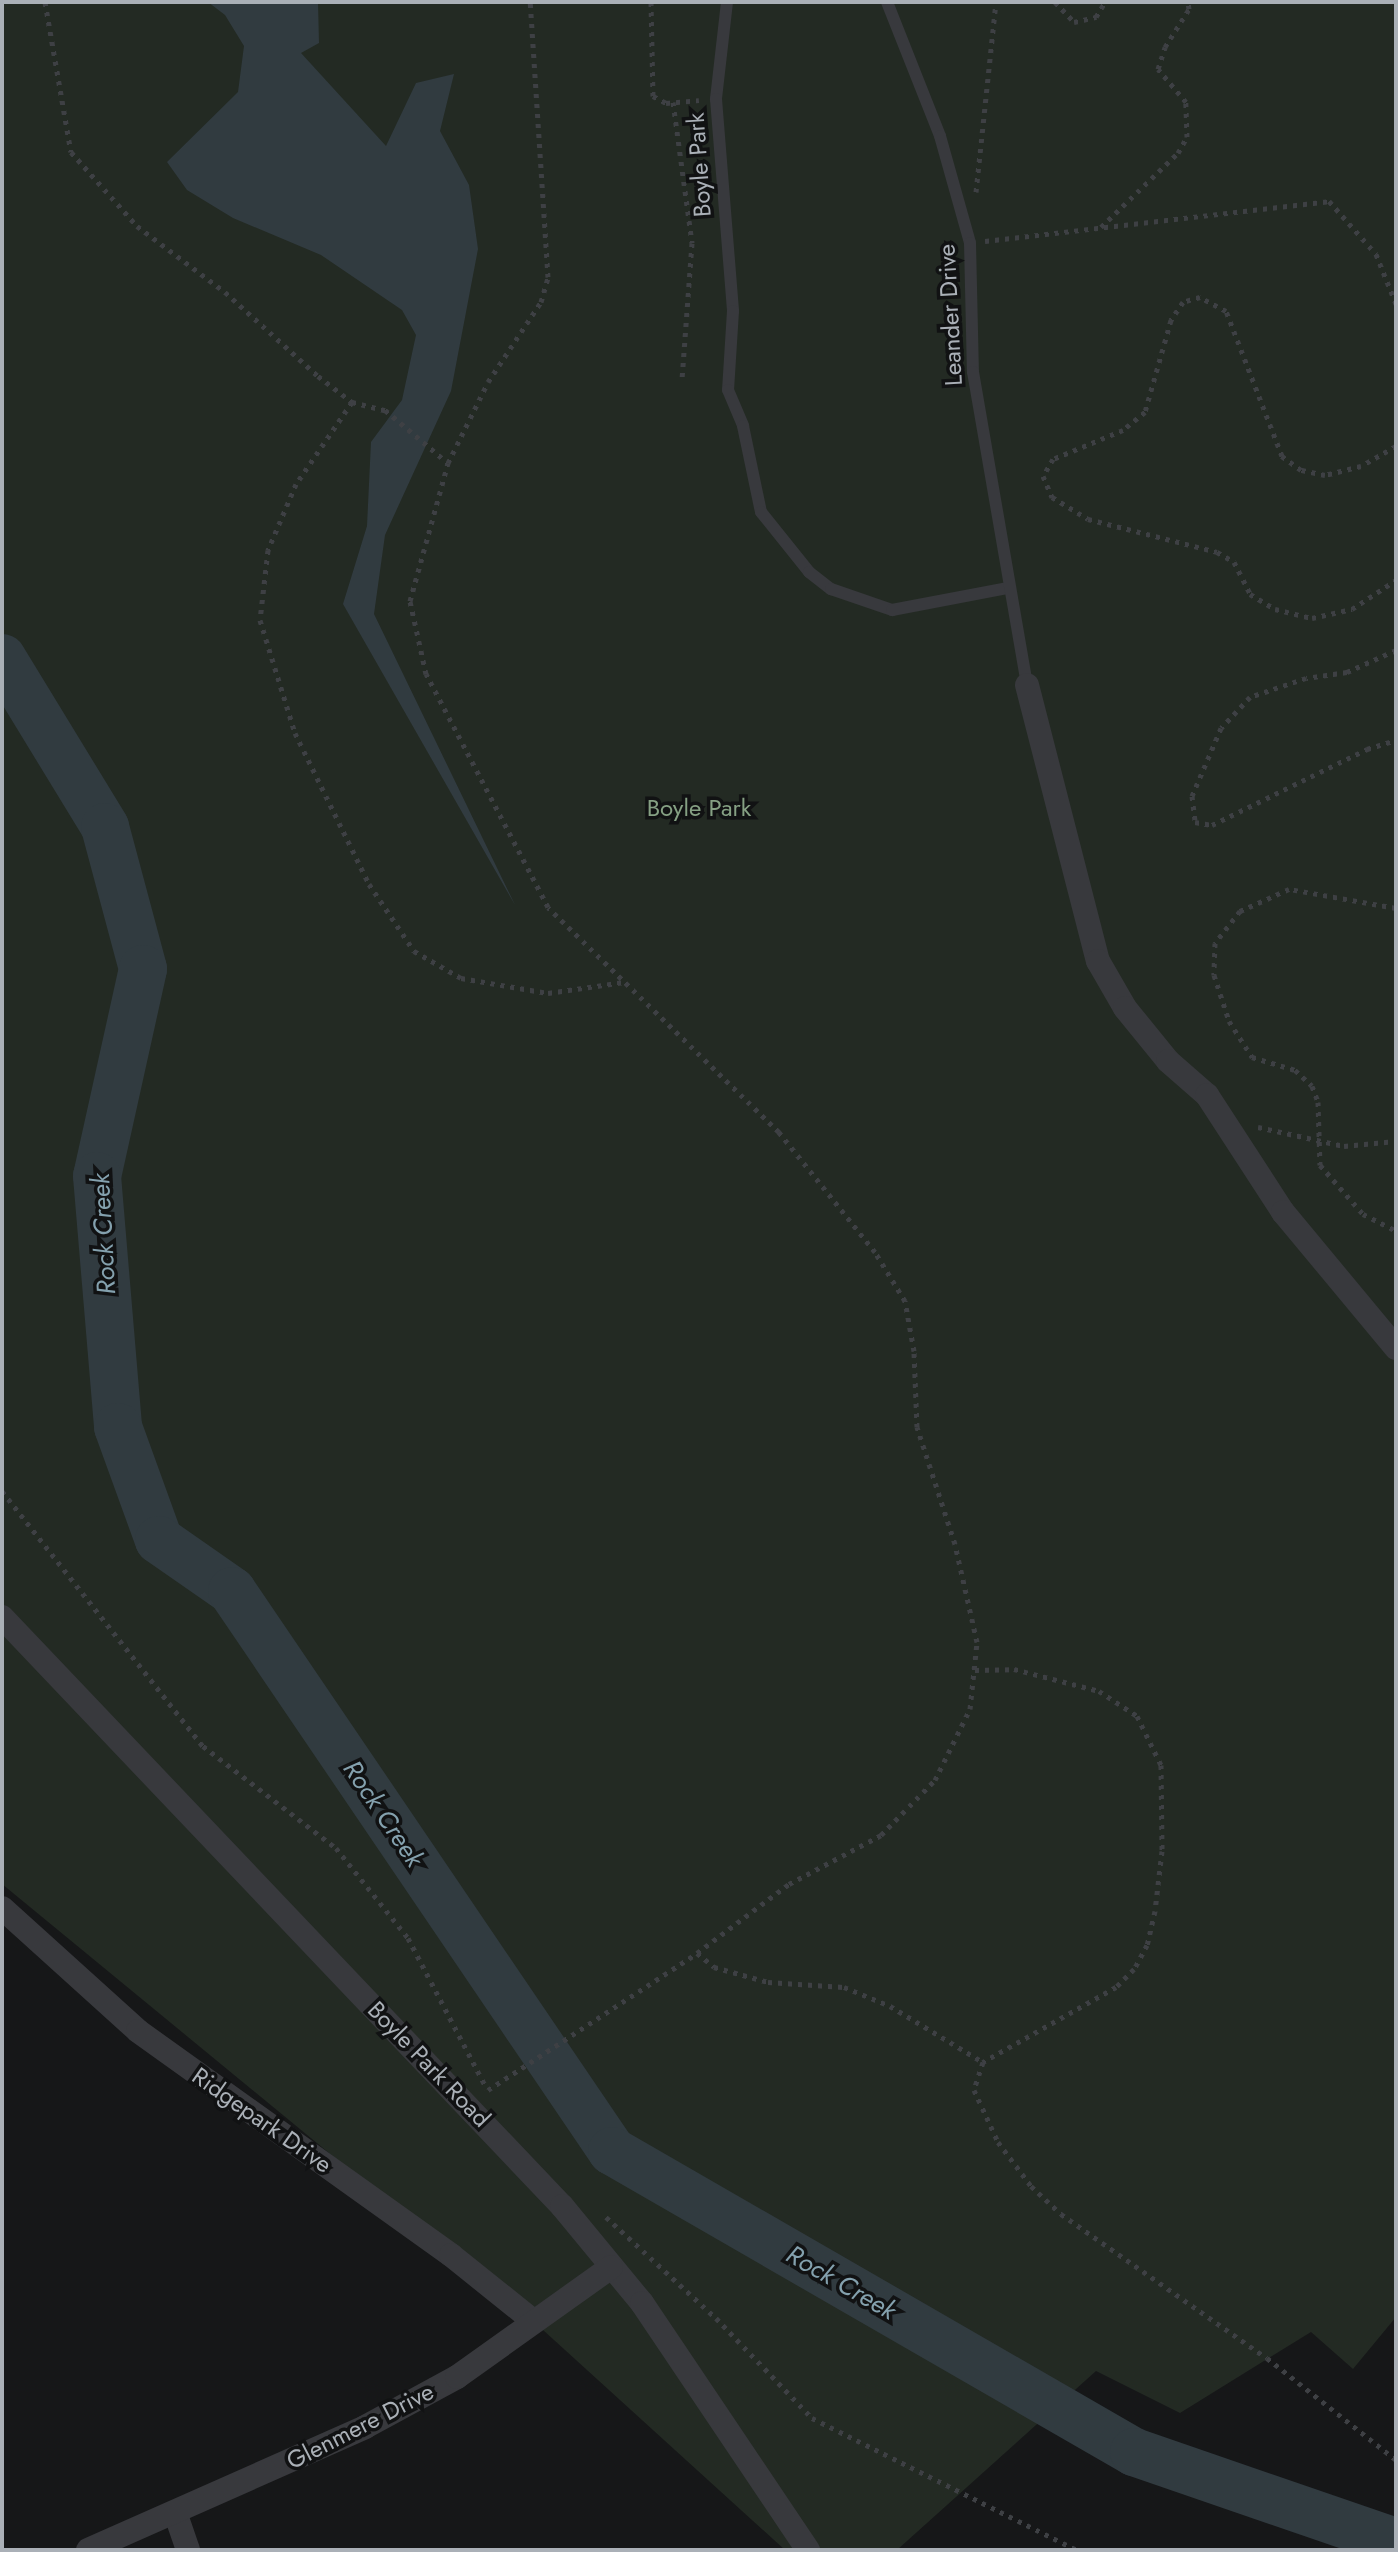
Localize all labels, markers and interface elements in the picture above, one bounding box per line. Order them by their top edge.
street label: Boyle Park [681,112,717,218]
street label: Leander Drive [932,243,968,387]
park label: Boyle Park [647,794,751,822]
water label: Rock Creek [85,1172,123,1296]
water label: Rock Creek [336,1755,430,1873]
street label: Boyle Park Road [362,1995,496,2133]
street label: Ridgepark Drive [187,2061,337,2179]
water label: Rock Creek [781,2239,901,2327]
street label: Glenmere Drive [282,2377,438,2475]

